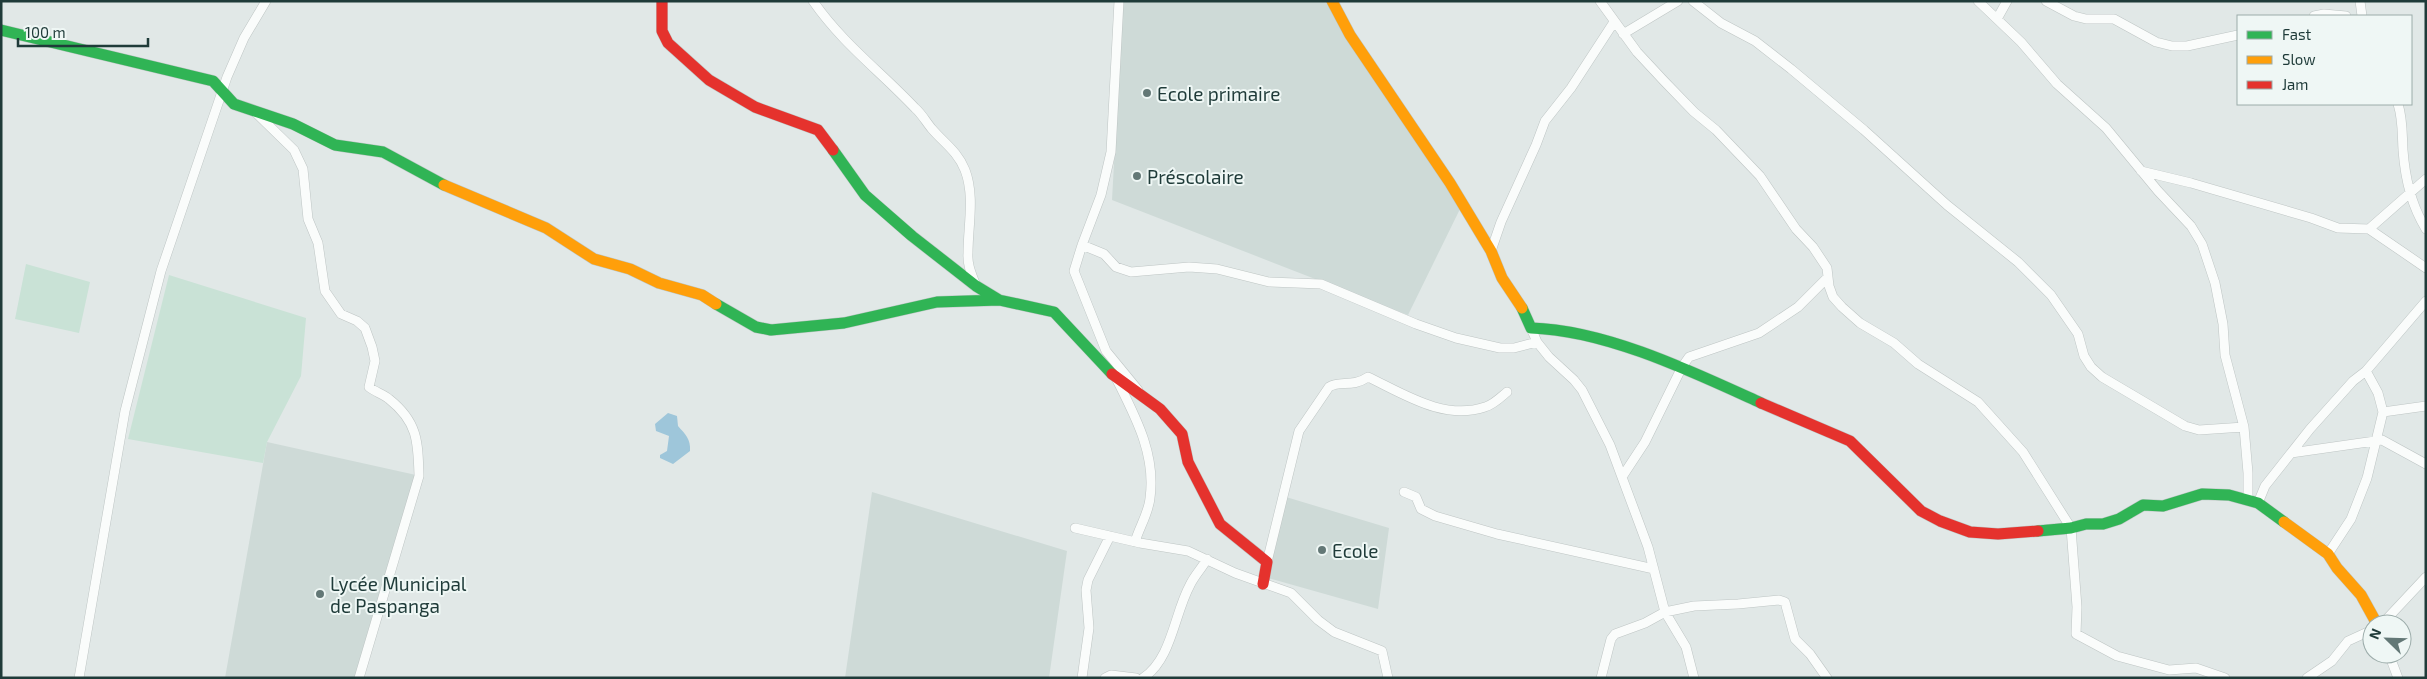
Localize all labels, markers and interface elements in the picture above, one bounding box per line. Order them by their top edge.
scale bar [18,15,148,47]
legend [2237,15,2412,105]
text: 100 m [25,23,66,41]
text: Fast [2282,25,2312,43]
text: Slow [2282,50,2316,68]
text: Jam [2282,75,2308,93]
place label: Ecole primaire [1157,82,1280,105]
marker: Ecole primaire [1141,87,1153,99]
place label: Préscolaire [1147,165,1244,188]
marker: Préscolaire [1131,170,1143,182]
place label: Ecole [1332,539,1378,562]
marker: Ecole [1316,544,1328,556]
place label: Lycée Municipal de Paspanga [330,572,467,617]
marker: Lycée Municipal de Paspanga [314,588,326,600]
north arrow [2362,614,2412,664]
text: N [2365,626,2384,642]

